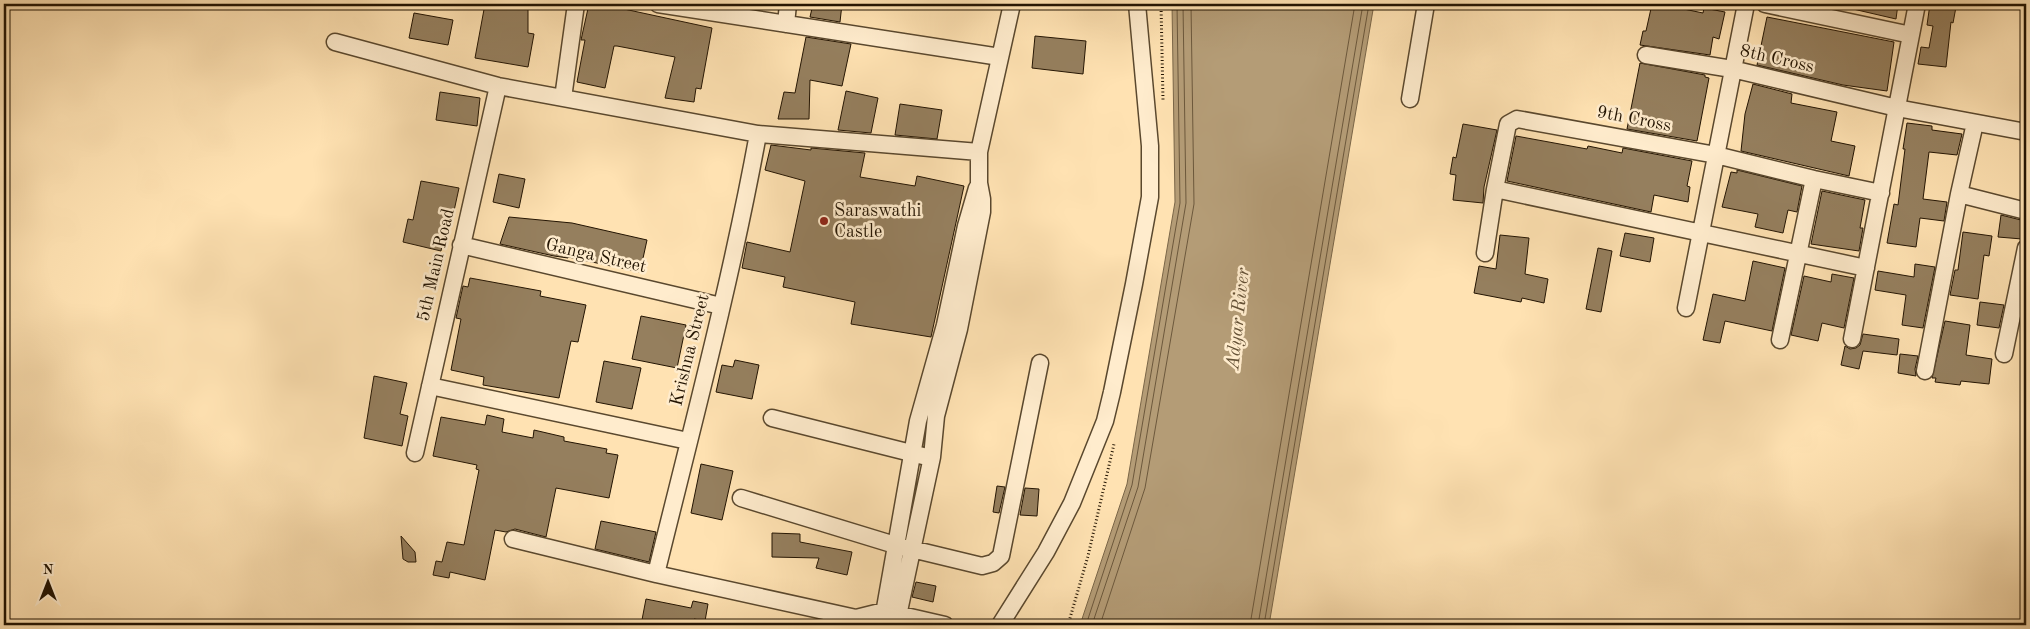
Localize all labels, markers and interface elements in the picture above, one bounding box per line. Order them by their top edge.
street label: 8th Cross [1738,42,1816,76]
street label: 9th Cross [1595,103,1673,135]
place label: Saraswathi Castle [834,202,922,241]
street label: 5th Main Road [414,207,458,323]
marker: Saraswathi Castle [818,215,830,227]
street label: Ganga Street [544,236,648,276]
water label: Adyar River [1224,266,1254,372]
street label: Krishna Street [667,292,713,408]
north arrow [22,556,72,606]
text: N [43,563,54,577]

